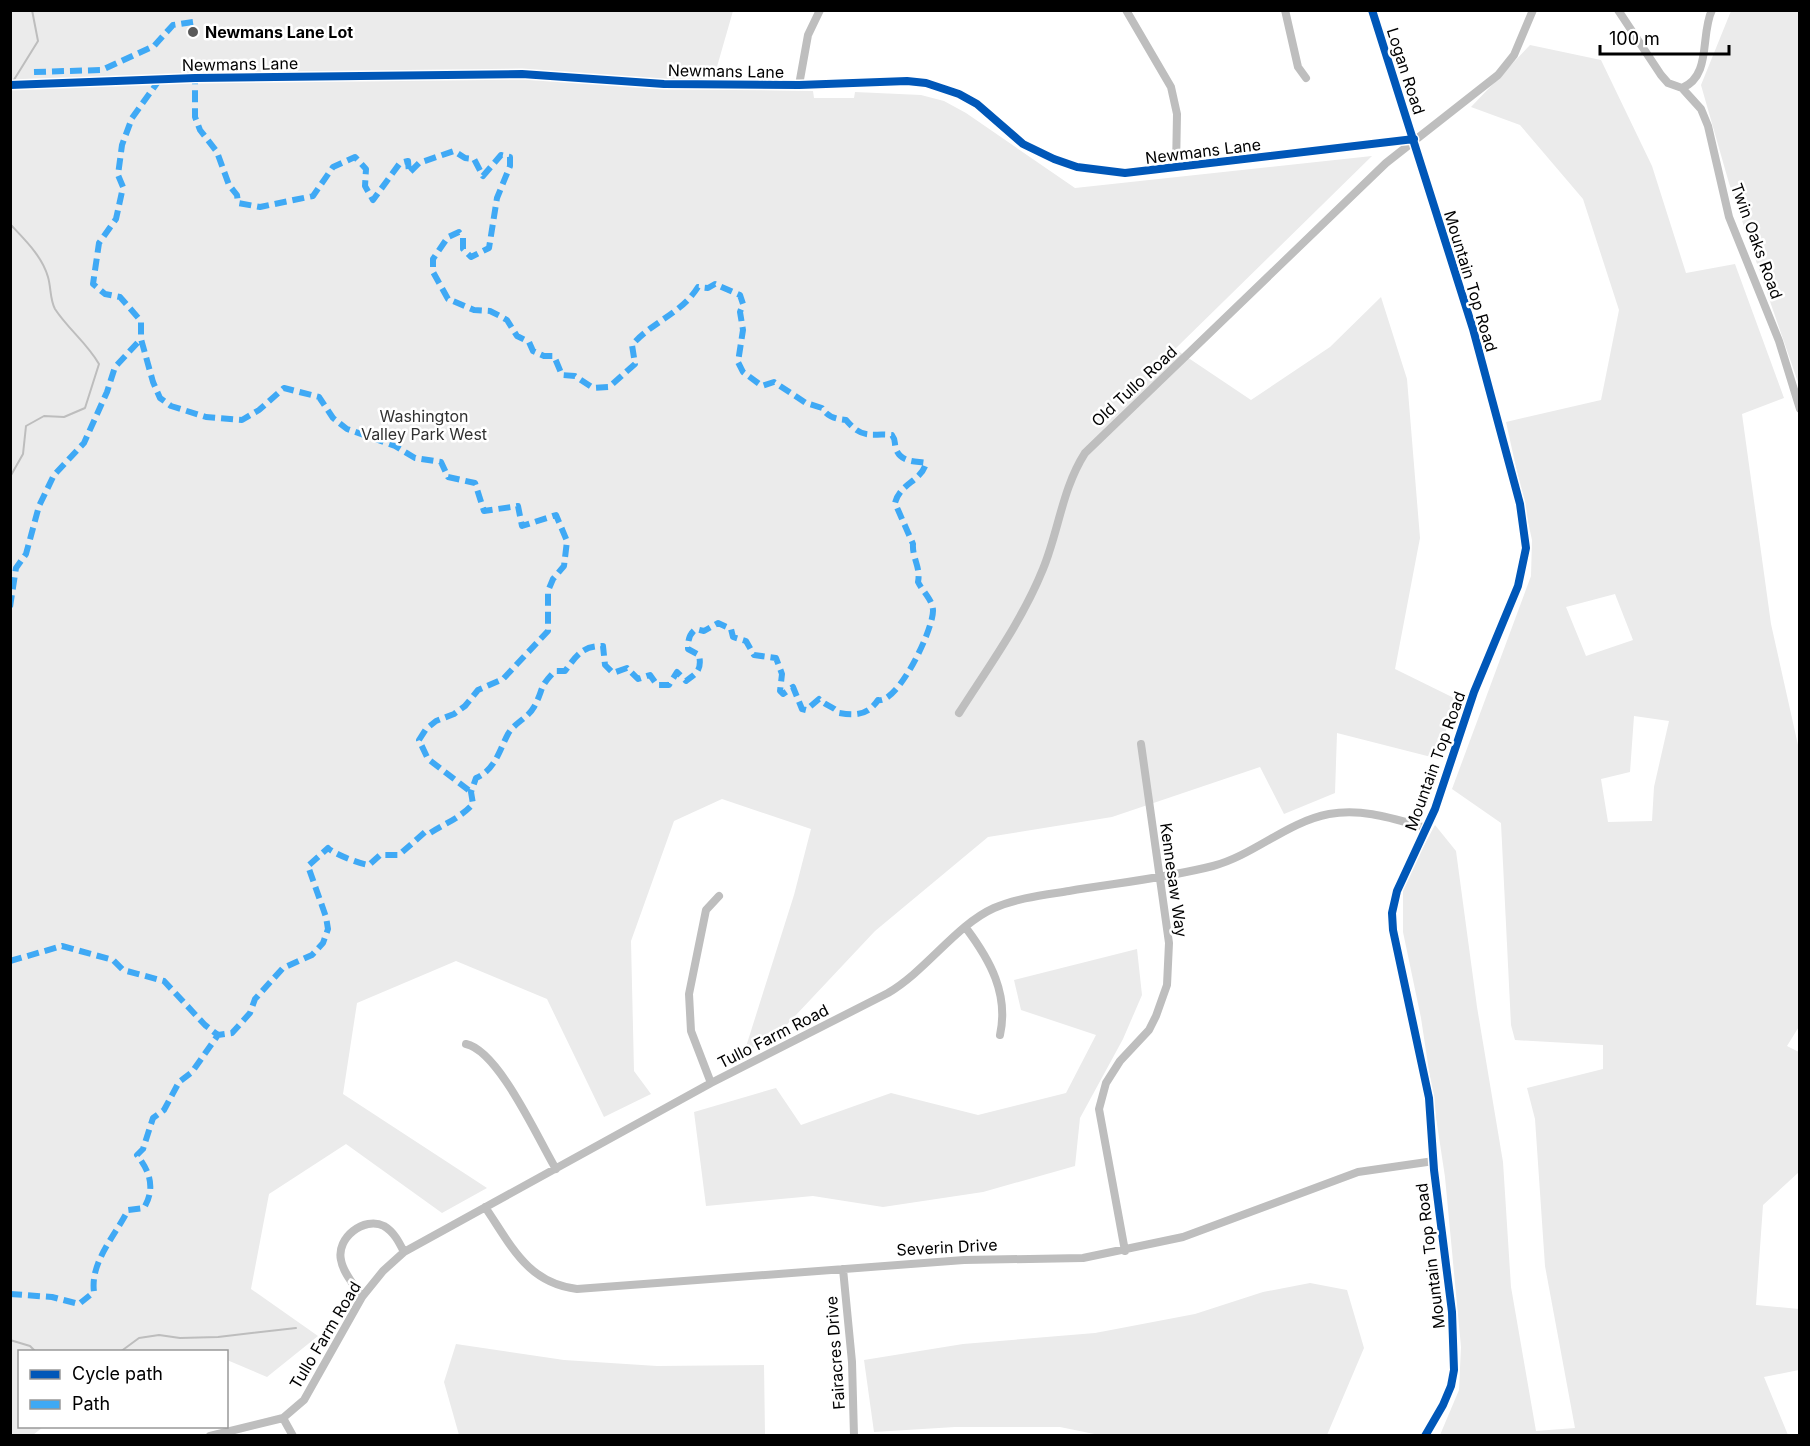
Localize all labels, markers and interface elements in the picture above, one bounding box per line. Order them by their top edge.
scale bar [1600,18,1729,56]
place label: Newmans Lane Lot [205,22,353,42]
marker: Newmans Lane Lot [186,25,200,39]
street label: Logan Road [1383,25,1429,117]
text: 100 m [1609,28,1660,49]
street label: Newmans Lane [182,53,298,75]
street label: Newmans Lane [668,60,784,82]
street label: Newmans Lane [1144,134,1262,168]
street label: Twin Oaks Road [1727,180,1787,302]
street label: Mountain Top Road [1440,208,1502,354]
street label: Old Tullo Road [1087,341,1181,431]
park label: Washington Valley Park West [361,406,487,444]
street label: Mountain Top Road [1401,689,1469,833]
street label: Kennesaw Way [1156,821,1192,939]
street label: Tullo Farm Road [714,999,832,1073]
street label: Mountain Top Road [1411,1182,1449,1330]
street label: Severin Drive [896,1234,998,1260]
street label: Tullo Farm Road [285,1278,365,1392]
street label: Fairacres Drive [821,1296,849,1410]
legend [18,1350,228,1428]
text: Cycle path [72,1363,163,1384]
text: Path [72,1393,110,1414]

